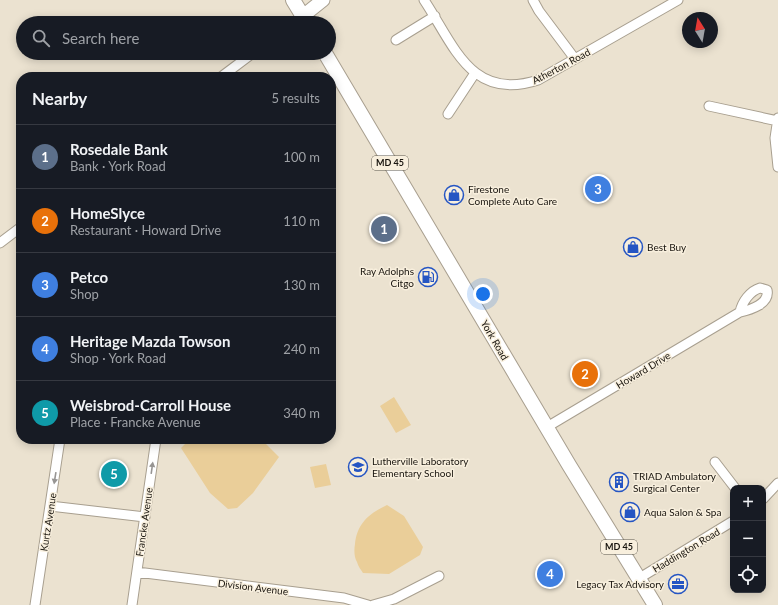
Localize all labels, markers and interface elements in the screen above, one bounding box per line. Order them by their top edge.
north arrow [682,12,718,48]
search box [16,16,336,60]
icon: search [30,27,52,49]
text: Search here [62,29,139,47]
street label: Atherton Road [530,46,592,86]
text: Nearby [32,88,87,109]
text: 5 results [272,90,320,106]
text: Rosedale Bank [70,140,168,158]
text: 1 [41,149,49,165]
text: 100 m [283,149,320,165]
road number: MD 45 [372,156,408,170]
text: Bank · York Road [70,158,166,174]
pin: 3 [585,174,611,204]
place label: Firestone Complete Auto Care [468,183,557,207]
shop icon: Firestone Complete Auto Care [443,184,465,206]
text: HomeSlyce [70,204,145,222]
text: 2 [41,213,49,229]
text: 110 m [283,213,320,229]
pin: 1 [371,214,397,244]
text: Restaurant · Howard Drive [70,222,221,238]
shop icon: Best Buy [622,236,644,258]
place label: Best Buy [647,241,687,253]
place label: Ray Adolphs Citgo [360,265,414,289]
fuel station icon: Ray Adolphs Citgo [417,266,439,288]
text: Petco [70,268,108,286]
text: 3 [41,277,49,293]
text: 130 m [283,277,320,293]
your location [473,284,493,304]
text: Shop [70,286,99,302]
street label: York Road [479,318,511,362]
text: Heritage Mazda Towson [70,332,230,350]
text: 4 [41,341,49,357]
text: 240 m [283,341,320,357]
street label: Howard Drive [614,349,672,391]
text: Shop · York Road [70,350,166,366]
pin: 2 [572,359,598,389]
text: Weisbrod-Carroll House [70,396,231,414]
text: 5 [41,405,49,421]
text: 340 m [283,405,320,421]
text: Place · Francke Avenue [70,414,201,430]
place label: Lutherville Laboratory Elementary School [372,455,469,479]
school or university icon: Lutherville Laboratory Elementary School [347,456,369,478]
pin: 5 [101,459,127,489]
one-way arrow [149,462,155,474]
place label: TRIAD Ambulatory Surgical Center [633,470,717,494]
one-way arrow [51,471,57,484]
building icon: TRIAD Ambulatory Surgical Center [608,471,630,493]
map controls [730,485,766,593]
button: + [730,485,766,521]
street label: Francke Avenue [133,487,155,557]
street label: Kurtz Avenue [37,492,59,552]
shop icon: Aqua Salon & Spa [619,501,641,523]
place label: Aqua Salon & Spa [644,506,721,518]
button: − [730,521,766,557]
street label: Haddington Road [650,525,722,575]
road number: MD 45 [601,540,637,554]
button: locate [730,557,766,593]
pin: 4 [537,559,563,589]
office icon: Legacy Tax Advisory [667,573,689,595]
street label: Division Avenue [217,577,289,597]
place label: Legacy Tax Advisory [576,578,665,590]

